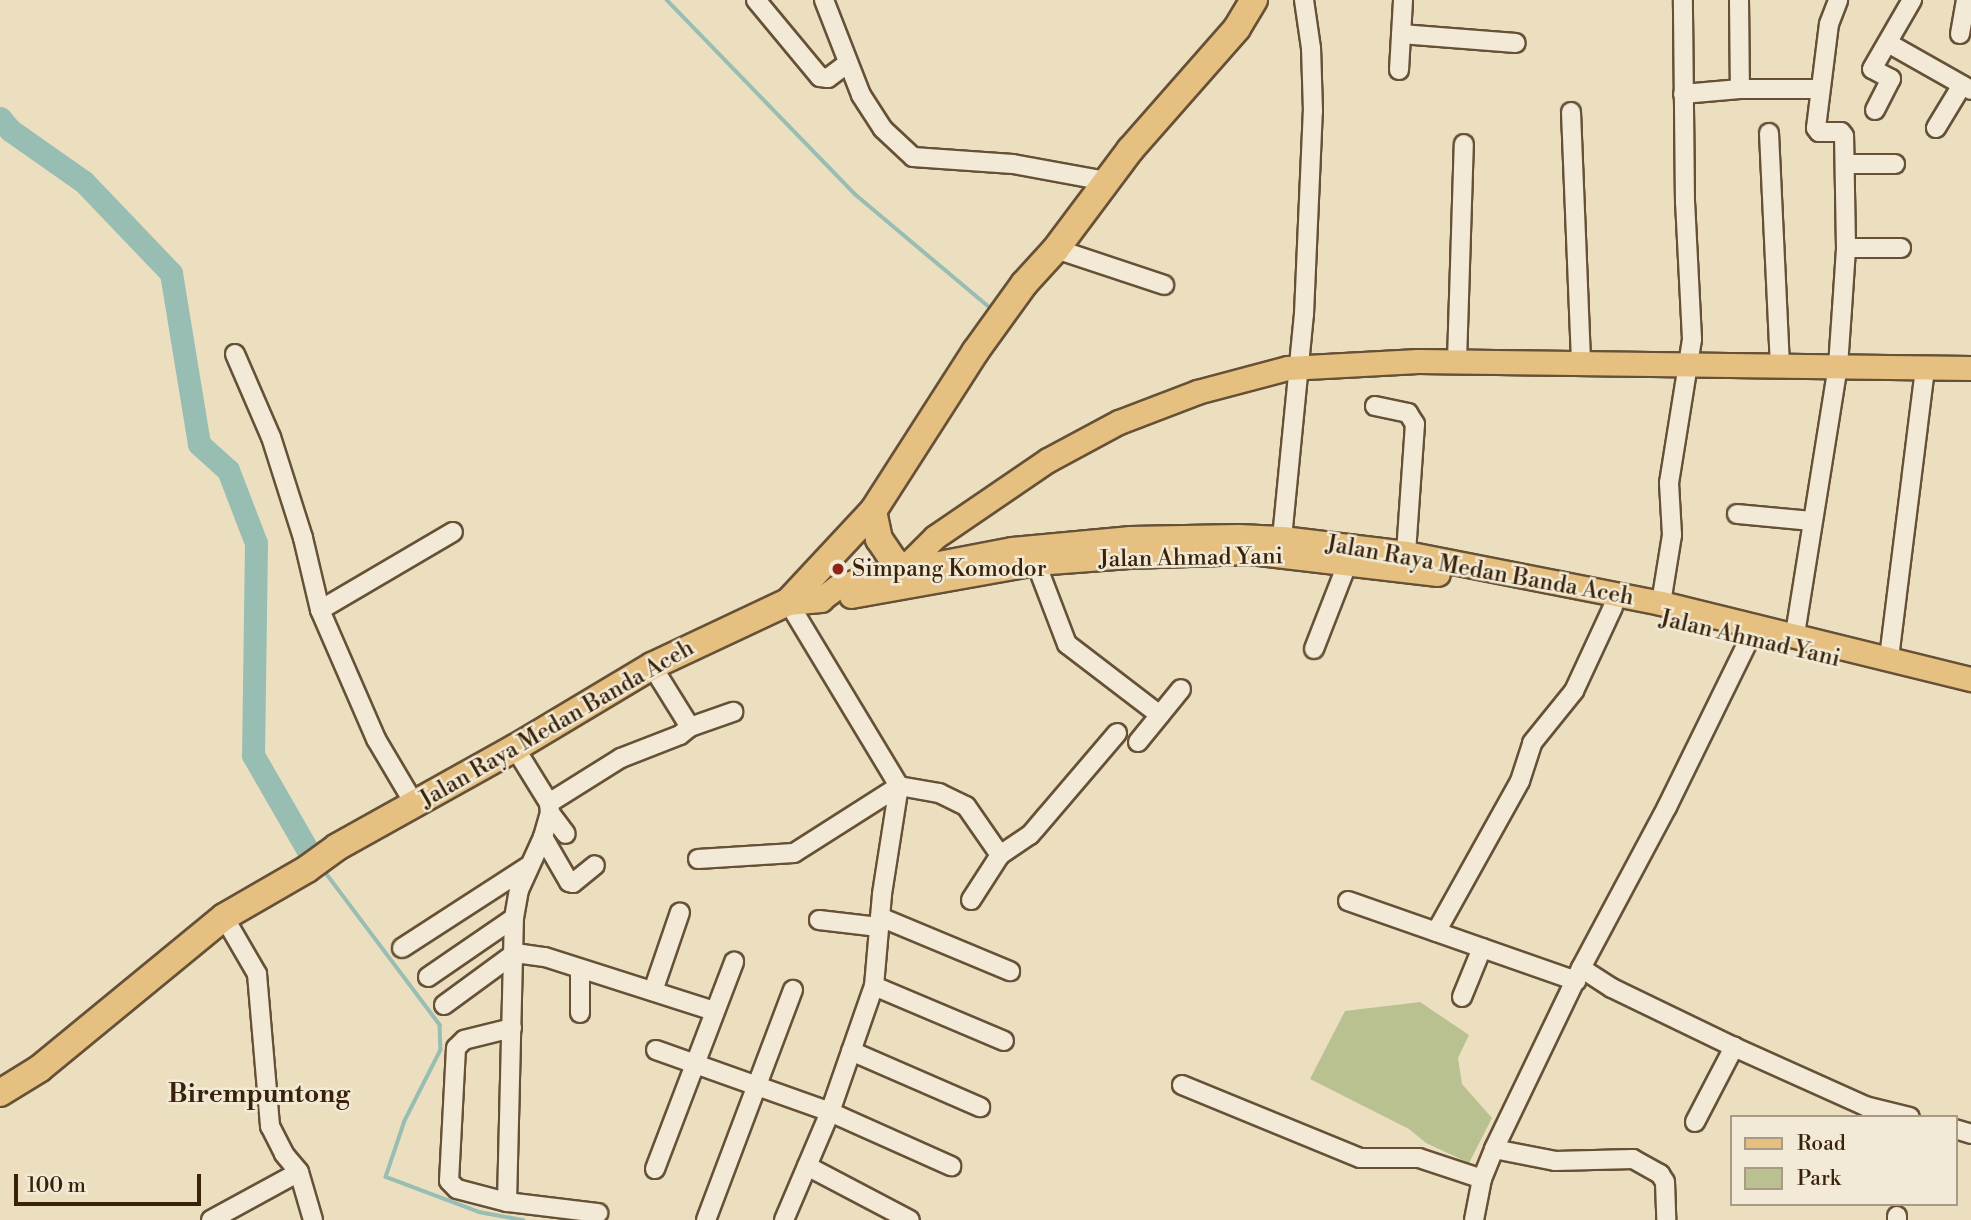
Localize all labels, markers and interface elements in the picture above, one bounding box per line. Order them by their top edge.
street label: Jalan Raya Medan Banda Aceh [1324,530,1636,612]
street label: Jalan Ahmad Yani [1099,543,1283,573]
place label: Simpang Komodor [852,555,1047,583]
marker: Simpang Komodor [830,561,846,577]
street label: Jalan Ahmad Yani [1657,605,1843,673]
street label: Jalan Raya Medan Banda Aceh [415,634,699,814]
district label: Birempuntong [168,1079,350,1111]
legend [1730,1115,1957,1206]
text: Road [1797,1131,1846,1157]
scale bar [18,1160,205,1204]
text: Park [1797,1166,1841,1192]
text: 100 m [27,1173,86,1199]

